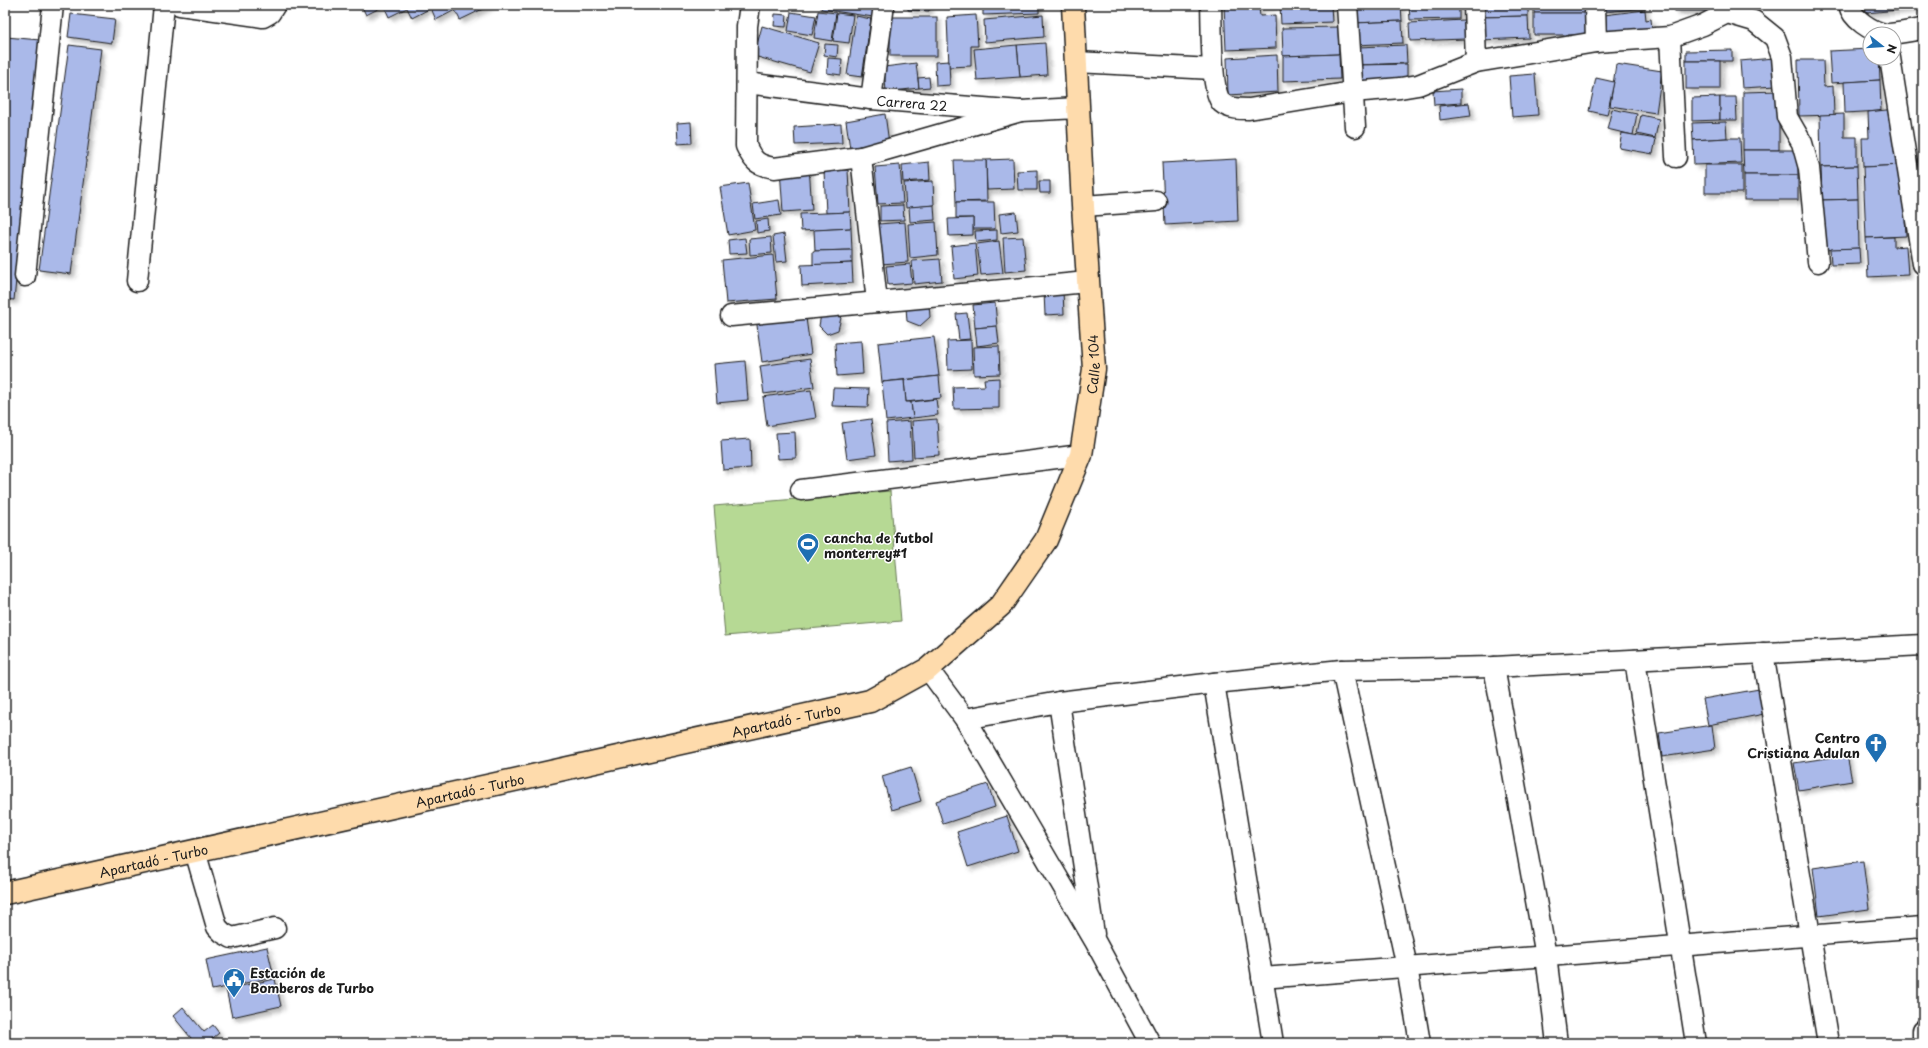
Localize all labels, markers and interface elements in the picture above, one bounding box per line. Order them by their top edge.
north arrow [1862,26,1902,66]
text: N [1883,42,1901,56]
street label: Carrera 22 [876,90,948,115]
street label: Calle 104 [1081,334,1104,395]
place label: cancha de futbol monterrey#1 [824,528,934,562]
sports icon: cancha de futbol monterrey#1 [795,531,821,564]
street label: Apartadó - Turbo [730,698,842,741]
place label: Centro Cristiana Adulan [1747,728,1860,762]
church icon: Centro Cristiana Adulan [1863,731,1889,764]
street label: Apartadó - Turbo [413,769,526,811]
street label: Apartadó - Turbo [97,839,210,881]
place label: Estación de Bomberos de Turbo [250,963,374,997]
public building icon: Estación de Bomberos de Turbo [221,966,247,999]

